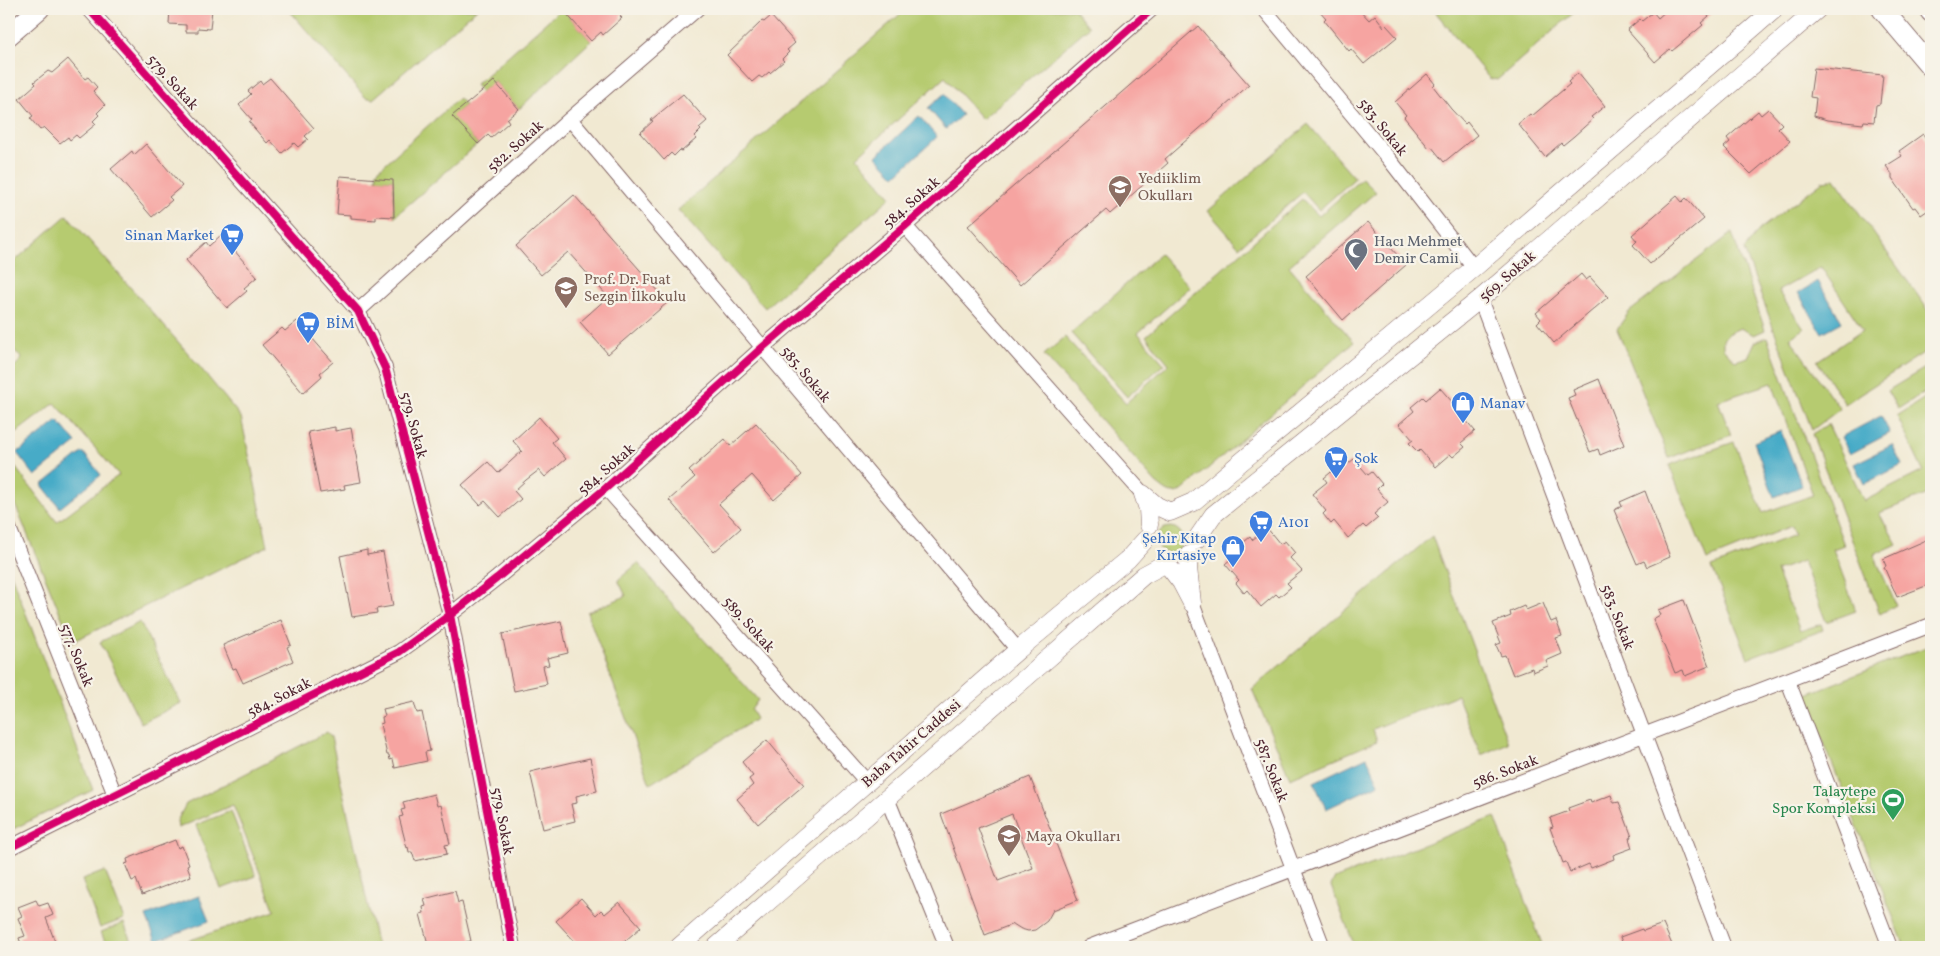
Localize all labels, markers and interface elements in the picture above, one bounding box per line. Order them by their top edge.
street label: 579. Sokak [141,50,203,116]
street label: 583. Sokak [1352,95,1412,161]
street label: 582. Sokak [483,116,549,178]
place label: Yediiklim Okulları [1138,169,1201,207]
street label: 584. Sokak [879,172,945,234]
school or university icon: Yediiklim Okulları [1107,174,1133,208]
supermarket icon: Sinan Market [219,222,245,256]
place label: Sinan Market [125,226,214,247]
place label: Hacı Mehmet Demir Camii [1374,232,1462,270]
mosque icon: Hacı Mehmet Demir Camii [1343,237,1369,271]
street label: 569. Sokak [1475,247,1541,308]
place label: Prof. Dr. Fuat Sezgin İlkokulu [584,270,686,308]
school or university icon: Prof. Dr. Fuat Sezgin İlkokulu [553,275,579,309]
supermarket icon: BİM [295,310,321,344]
place label: BİM [326,314,355,335]
street label: 585. Sokak [775,342,835,408]
street label: 579. Sokak [394,390,432,461]
shop icon: Manav [1450,390,1476,424]
place label: Manav [1480,394,1525,415]
street label: 584. Sokak [574,439,640,501]
supermarket icon: Şok [1323,445,1349,479]
place label: Şok [1354,449,1378,470]
supermarket icon: A101 [1248,509,1274,543]
place label: A101 [1278,513,1309,534]
place label: Şehir Kitap Kırtasiye [1142,529,1216,567]
shop icon: Şehir Kitap Kırtasiye [1220,534,1246,568]
street label: 583. Sokak [1594,582,1639,654]
street label: 589. Sokak [717,592,779,658]
street label: 577. Sokak [53,621,98,690]
street label: 584. Sokak [244,673,316,724]
street label: Baba Tahir Caddesi [858,695,966,793]
street label: 587. Sokak [1249,735,1292,806]
street label: 586. Sokak [1470,750,1541,795]
place label: Talaytepe Spor Kompleksi [1772,782,1876,820]
street label: 579. Sokak [485,786,518,857]
sports icon: Talaytepe Spor Kompleksi [1880,787,1906,821]
school or university icon: Maya Okulları [996,823,1022,857]
place label: Maya Okulları [1026,827,1120,848]

